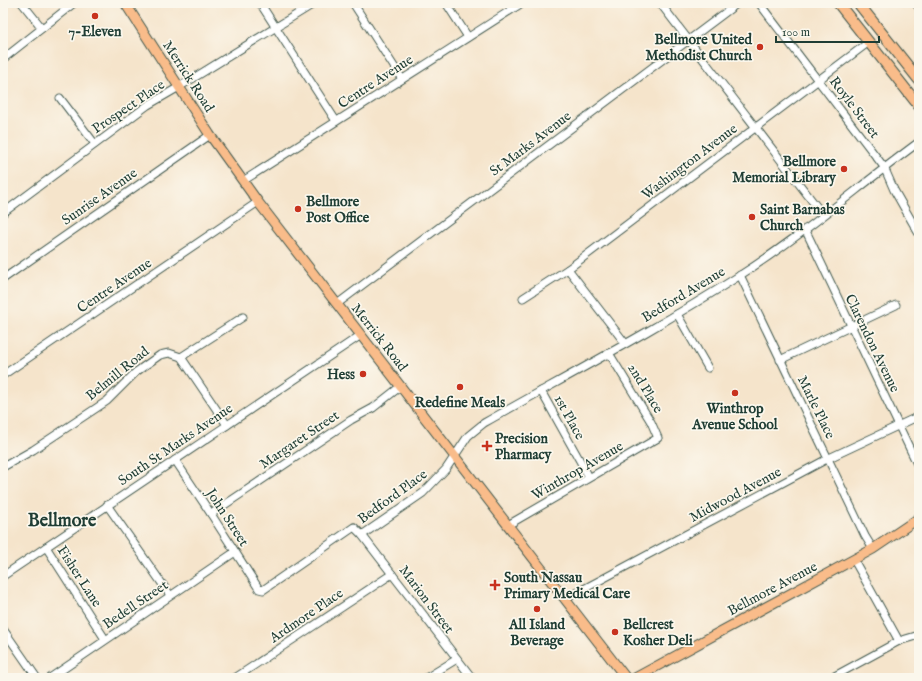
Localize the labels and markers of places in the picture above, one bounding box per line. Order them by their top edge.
marker: 7-Eleven [90,11,100,21]
place label: 7-Eleven [69,23,122,41]
place label: Bellmore United Methodist Church [646,31,753,65]
marker: Bellmore United Methodist Church [755,42,765,52]
place label: Bellmore Memorial Library [732,153,837,187]
marker: Bellmore Memorial Library [839,164,849,174]
place label: Bellmore Post Office [306,193,370,227]
place label: Saint Barnabas Church [760,201,845,235]
marker: Bellmore Post Office [293,204,303,214]
marker: Saint Barnabas Church [747,212,757,222]
place label: Hess [327,366,355,384]
marker: Hess [358,369,368,379]
marker: Redefine Meals [455,382,465,392]
marker: Winthrop Avenue School [730,388,740,398]
place label: Redefine Meals [415,394,505,412]
place label: Winthrop Avenue School [691,400,779,434]
place label: Precision Pharmacy [495,430,553,464]
marker: Precision Pharmacy [482,441,492,451]
place label: South Nassau Primary Medical Care [504,569,631,603]
marker: South Nassau Primary Medical Care [489,579,501,591]
marker: All Island Beverage [532,604,542,614]
place label: All Island Beverage [508,616,565,650]
place label: Bellcrest Kosher Deli [623,616,693,650]
marker: Bellcrest Kosher Deli [610,627,620,637]

